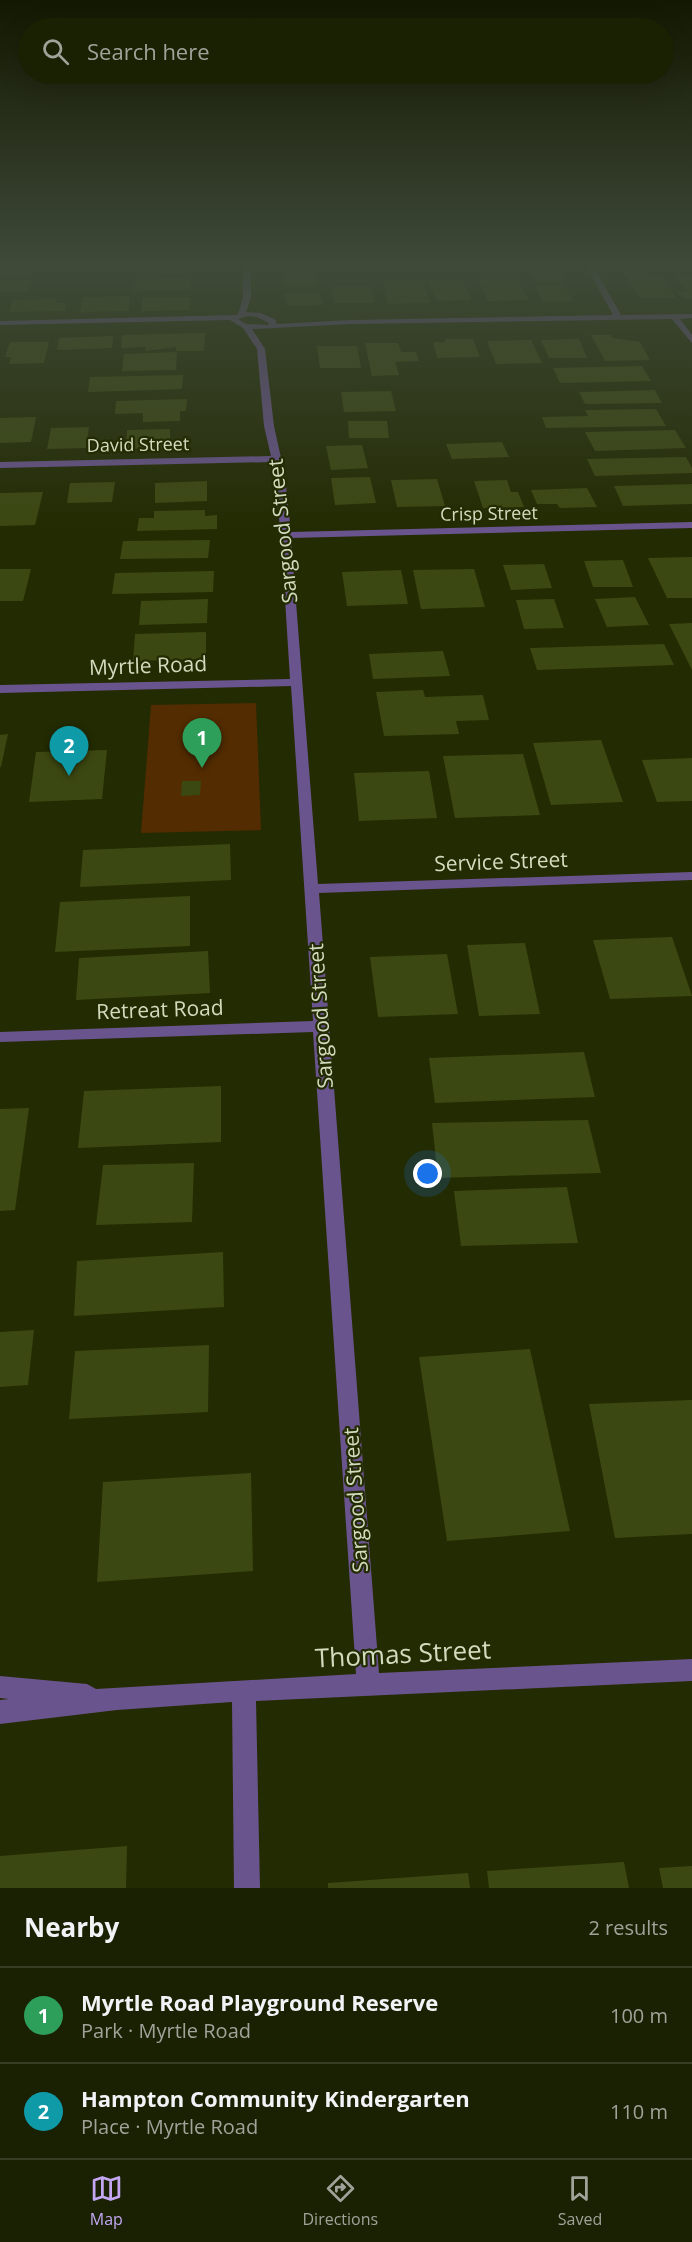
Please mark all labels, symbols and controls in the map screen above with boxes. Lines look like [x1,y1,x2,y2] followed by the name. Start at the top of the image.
[18,18,674,84] search box
[39,35,72,68] icon: search
[87,36,210,66] text: Search here
[86,431,189,457] street label: David Street
[260,457,304,605] street label: Sargood Street
[440,500,538,526] street label: Crisp Street
[88,649,207,681] street label: Myrtle Road
[182,718,222,768] pin: 1
[50,726,88,776] pin: 2
[434,845,568,877] street label: Service Street
[301,943,339,1090] street label: Sargood Street
[96,993,224,1025] street label: Retreat Road
[413,1159,442,1188] your location
[336,1427,374,1574] street label: Sargood Street
[314,1630,492,1676] street label: Thomas Street
[24,1909,119,1945] text: Nearby
[588,1914,668,1941] text: 2 results
[81,1987,438,2017] text: Myrtle Road Playground Reserve
[38,2002,49,2029] text: 1
[610,2002,668,2029] text: 100 m
[81,2017,251,2044] text: Park · Myrtle Road
[81,2083,470,2113] text: Hampton Community Kindergarten
[38,2098,49,2125] text: 2
[610,2098,668,2125] text: 110 m
[81,2113,258,2140] text: Place · Myrtle Road
[90,2172,123,2230] tab: Map
[302,2172,378,2230] tab: Directions
[558,2172,602,2230] tab: Saved

